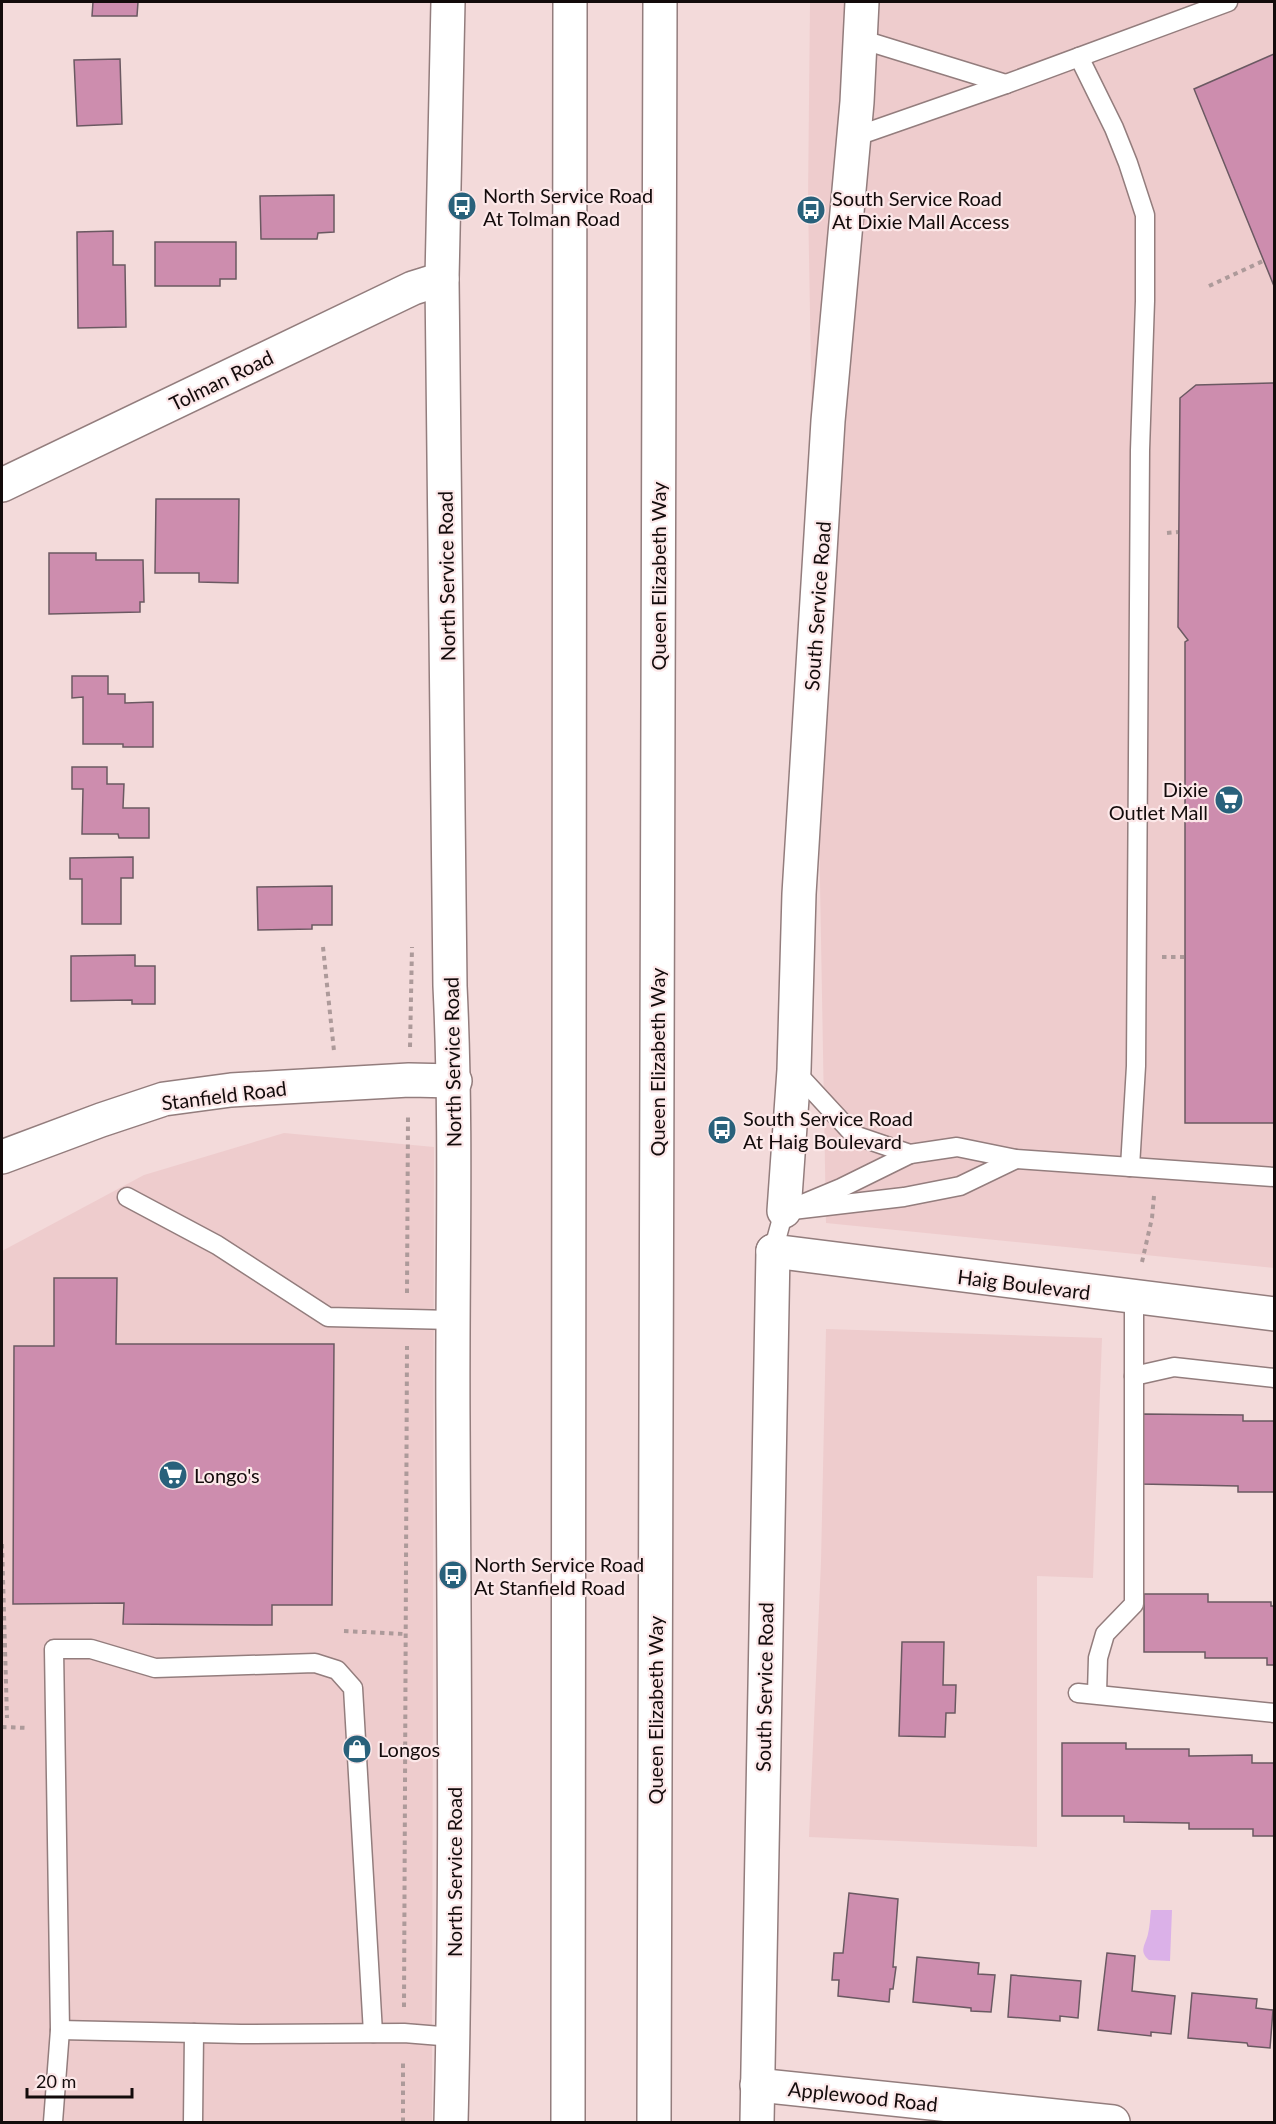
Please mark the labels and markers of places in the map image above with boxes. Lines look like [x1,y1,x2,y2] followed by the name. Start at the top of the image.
[483,183,653,230] place label: North Service Road At Tolman Road
[832,186,1009,233] place label: South Service Road At Dixie Mall Access
[446,190,478,222] bus stop icon: North Service Road At Tolman Road
[795,194,827,226] bus stop icon: South Service Road At Dixie Mall Access
[1109,777,1208,824] place label: Dixie Outlet Mall
[1213,784,1245,816] supermarket icon: Dixie Outlet Mall
[743,1106,913,1153] place label: South Service Road At Haig Boulevard
[706,1114,738,1146] bus stop icon: South Service Road At Haig Boulevard
[157,1459,189,1491] supermarket icon: Longo's
[194,1463,260,1487] place label: Longo's
[474,1552,644,1599] place label: North Service Road At Stanfield Road
[437,1559,469,1591] bus stop icon: North Service Road At Stanfield Road
[341,1733,373,1765] shop icon: Longos
[378,1737,440,1761] place label: Longos

